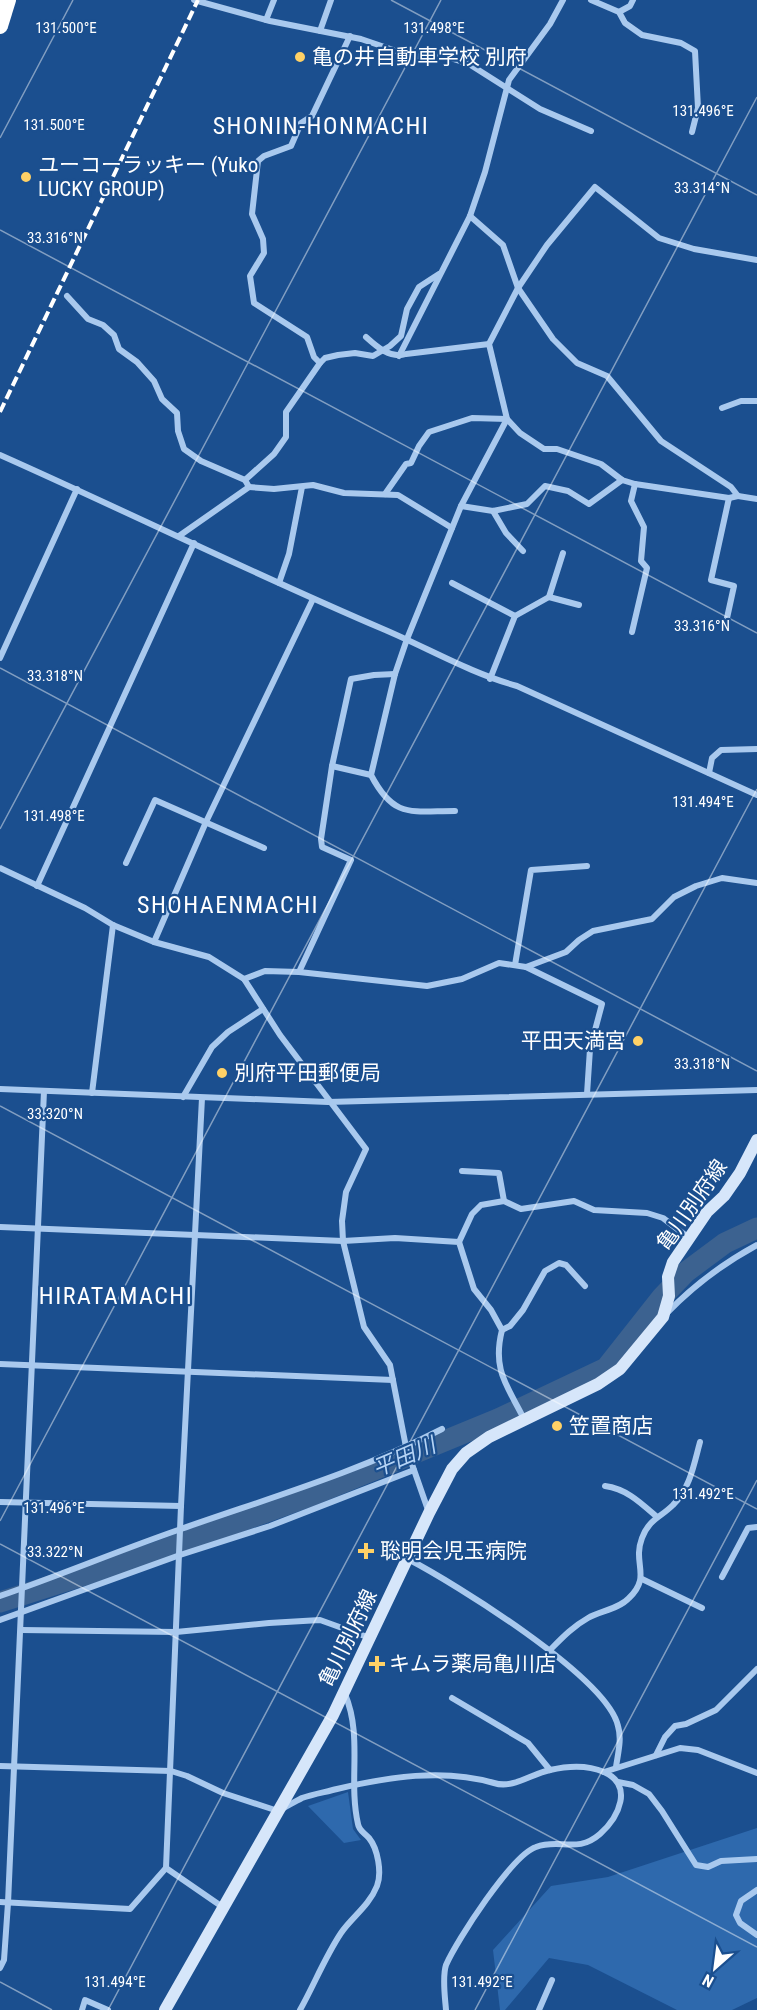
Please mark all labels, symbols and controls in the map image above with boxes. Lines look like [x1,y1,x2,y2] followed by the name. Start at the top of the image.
[35,19,97,37] text: 131.500°E
[403,19,465,37] text: 131.498°E
[312,45,527,69] place label: 亀の井自動車学校 別府
[293,50,307,64] marker: 亀の井自動車学校 別府
[672,102,734,120] text: 131.496°E
[213,112,429,140] district label: SHONIN-HONMACHI
[23,116,85,134] text: 131.500°E
[38,153,258,201] place label: ユーコーラッキー (Yuko LUCKY GROUP)
[19,170,33,184] marker: ユーコーラッキー (Yuko LUCKY GROUP)
[674,179,730,197] text: 33.314°N
[27,229,83,247] text: 33.316°N
[674,617,730,635] text: 33.316°N
[27,667,83,685] text: 33.318°N
[672,793,734,811] text: 131.494°E
[23,807,85,825] text: 131.498°E
[137,891,319,919] district label: SHOHAENMACHI
[521,1029,626,1053] place label: 平田天満宮
[631,1034,645,1048] marker: 平田天満宮
[674,1055,730,1073] text: 33.318°N
[234,1061,381,1085] place label: 別府平田郵便局
[215,1066,229,1080] marker: 別府平田郵便局
[27,1105,83,1123] text: 33.320°N
[652,1155,732,1255] street label: 亀川別府線
[39,1282,193,1310] district label: HIRATAMACHI
[569,1414,653,1438] place label: 笠置商店
[550,1419,564,1433] marker: 笠置商店
[369,1432,441,1481] water label: 平田川
[672,1485,734,1503] text: 131.492°E
[23,1499,85,1517] text: 131.496°E
[380,1539,527,1563] place label: 聡明会児玉病院
[357,1542,375,1560] marker: 聡明会児玉病院
[27,1543,83,1561] text: 33.322°N
[314,1586,382,1690] street label: 亀川別府線
[389,1652,556,1676] place label: キムラ薬局亀川店
[370,1657,384,1671] marker: キムラ薬局亀川店
[685,1938,745,1998] north arrow
[699,1970,717,1991] text: N
[84,1973,146,1991] text: 131.494°E
[451,1973,513,1991] text: 131.492°E

